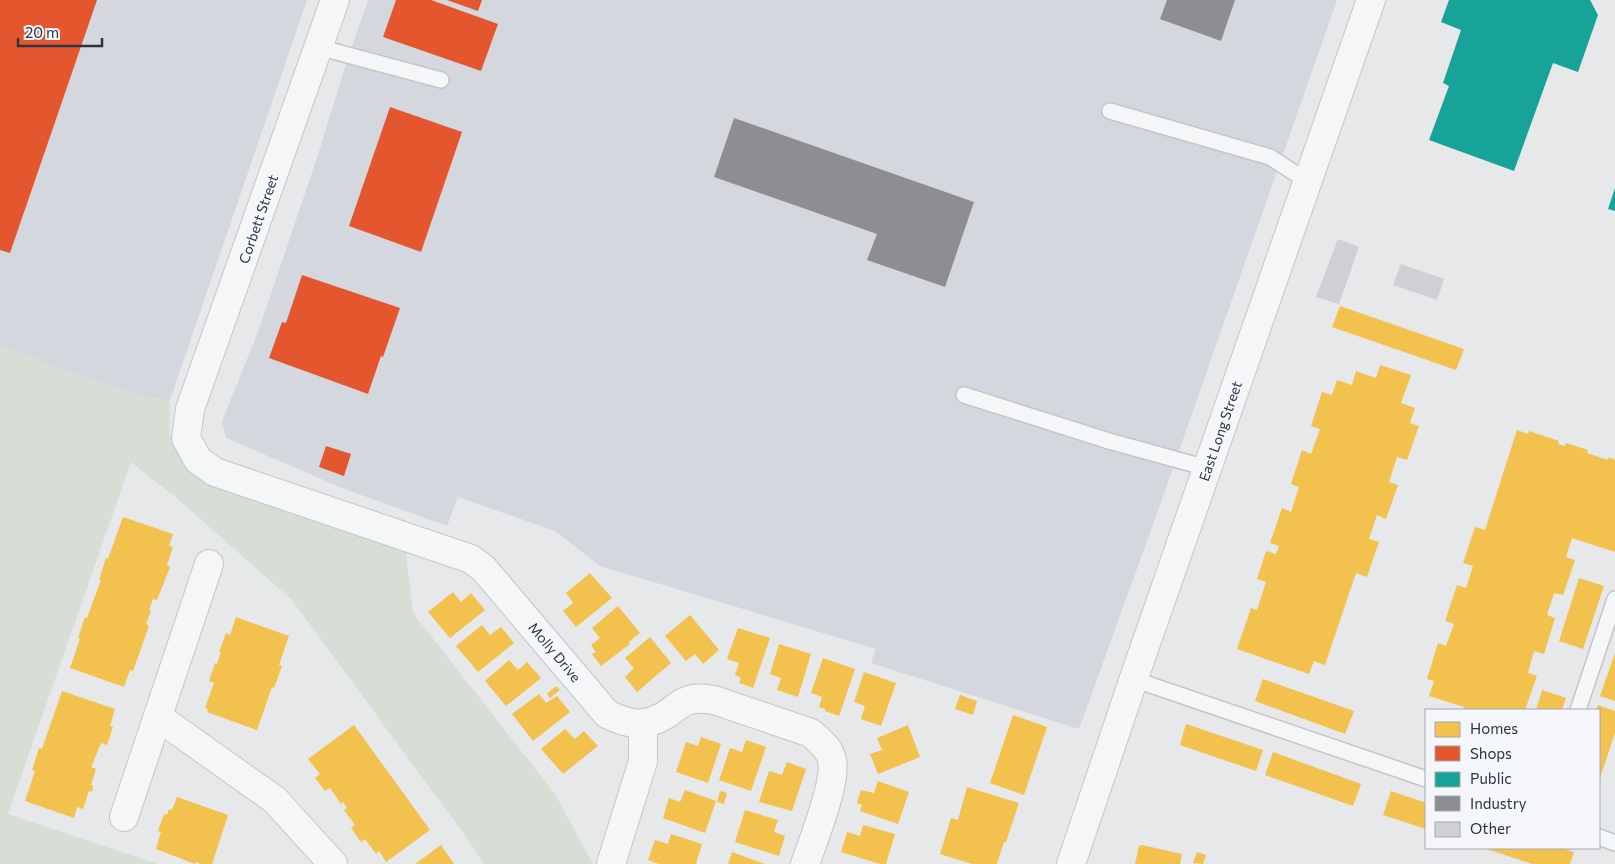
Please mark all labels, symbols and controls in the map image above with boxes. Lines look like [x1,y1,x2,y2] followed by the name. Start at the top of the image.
[18,15,101,47] scale bar
[25,23,59,41] text: 20 m
[235,172,281,266] street label: Corbett Street
[1195,379,1245,483] street label: East Long Street
[525,619,585,685] street label: Molly Drive
[1425,709,1600,849] legend
[1470,719,1518,737] text: Homes
[1470,744,1512,762] text: Shops
[1470,769,1512,787] text: Public
[1470,794,1527,812] text: Industry
[1470,819,1511,837] text: Other

